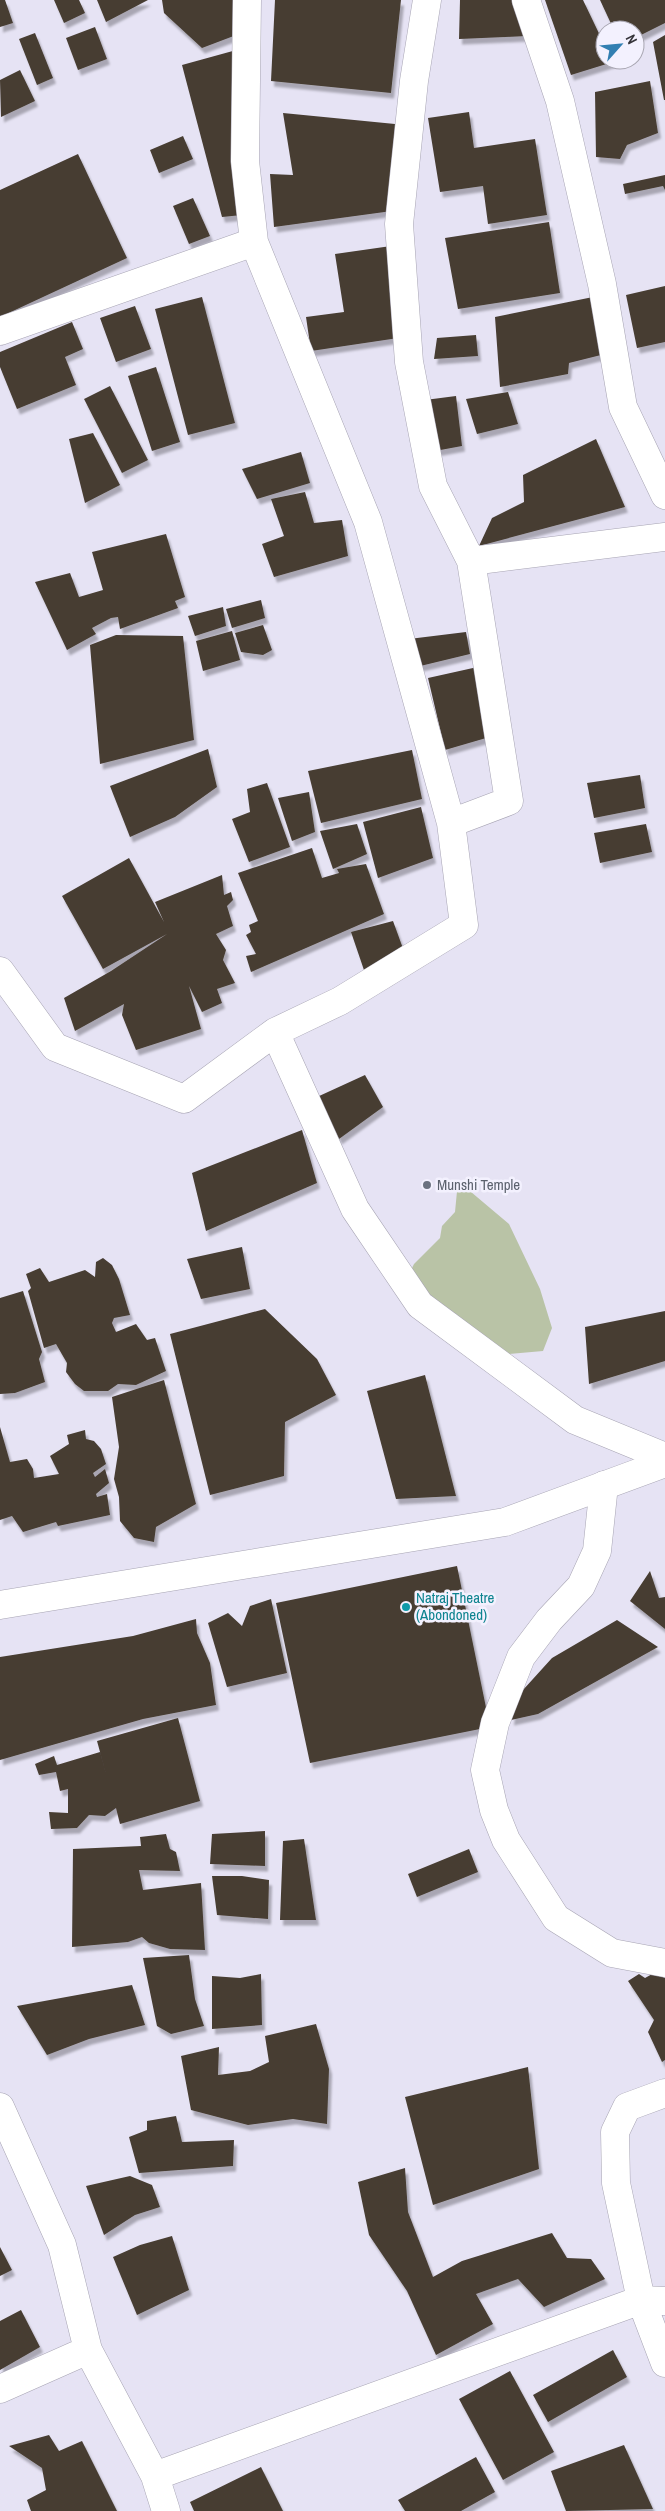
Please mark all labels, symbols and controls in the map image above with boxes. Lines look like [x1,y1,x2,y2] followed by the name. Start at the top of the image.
[595,20,645,70] north arrow
[622,31,641,47] text: N
[437,1174,520,1195] place label: Munshi Temple
[421,1179,433,1191] marker: Munshi Temple
[416,1587,495,1625] place label: Natraj Theatre (Abondoned)
[400,1601,412,1613] marker: Natraj Theatre (Abondoned)

